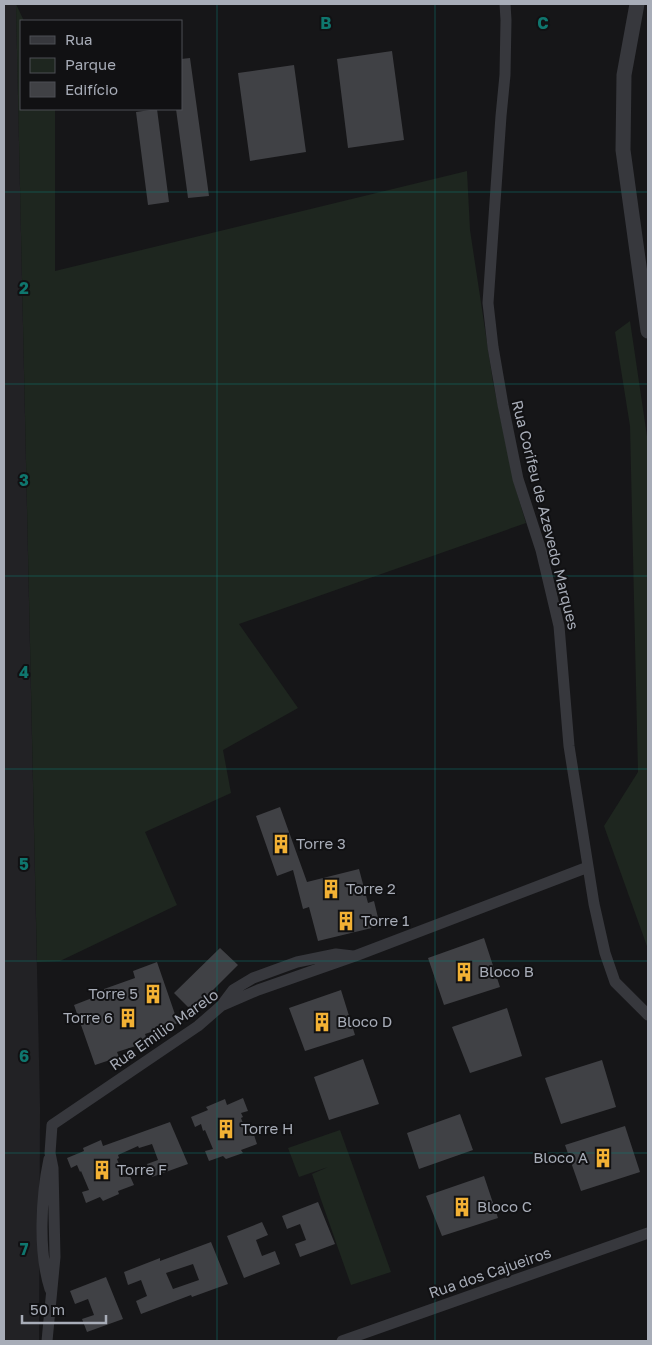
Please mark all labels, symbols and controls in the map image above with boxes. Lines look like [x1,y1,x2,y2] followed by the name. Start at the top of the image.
[320,13,332,33] text: B
[537,13,549,33] text: C
[20,20,182,110] legend
[65,30,92,48] text: Rua
[65,55,116,73] text: Parque
[65,80,118,98] text: Edifício
[19,278,29,298] text: 2
[509,398,583,631] street label: Rua Corifeu de Azevedo Marques
[19,470,29,490] text: 3
[19,662,29,682] text: 4
[270,833,292,855] building icon: Torre 3
[296,834,346,852] place label: Torre 3
[19,854,29,874] text: 5
[320,878,342,900] building icon: Torre 2
[346,879,396,897] place label: Torre 2
[335,910,357,932] building icon: Torre 1
[361,911,409,929] place label: Torre 1
[453,961,475,983] building icon: Bloco B
[479,962,534,980] place label: Bloco B
[142,983,164,1005] building icon: Torre 5
[88,984,138,1002] place label: Torre 5
[106,985,221,1073] street label: Rua Emilio Marelo
[117,1007,139,1029] building icon: Torre 6
[63,1008,113,1026] place label: Torre 6
[311,1011,333,1033] building icon: Bloco D
[337,1012,392,1030] place label: Bloco D
[19,1046,29,1066] text: 6
[215,1118,237,1140] building icon: Torre H
[241,1119,293,1137] place label: Torre H
[592,1147,614,1169] building icon: Bloco A
[533,1148,588,1166] place label: Bloco A
[91,1159,113,1181] building icon: Torre F
[117,1160,167,1178] place label: Torre F
[451,1196,473,1218] building icon: Bloco C
[477,1197,532,1215] place label: Bloco C
[20,1239,29,1259] text: 7
[426,1243,553,1301] street label: Rua dos Cajueiros
[22,1292,106,1324] scale bar
[30,1300,65,1318] text: 50 m

